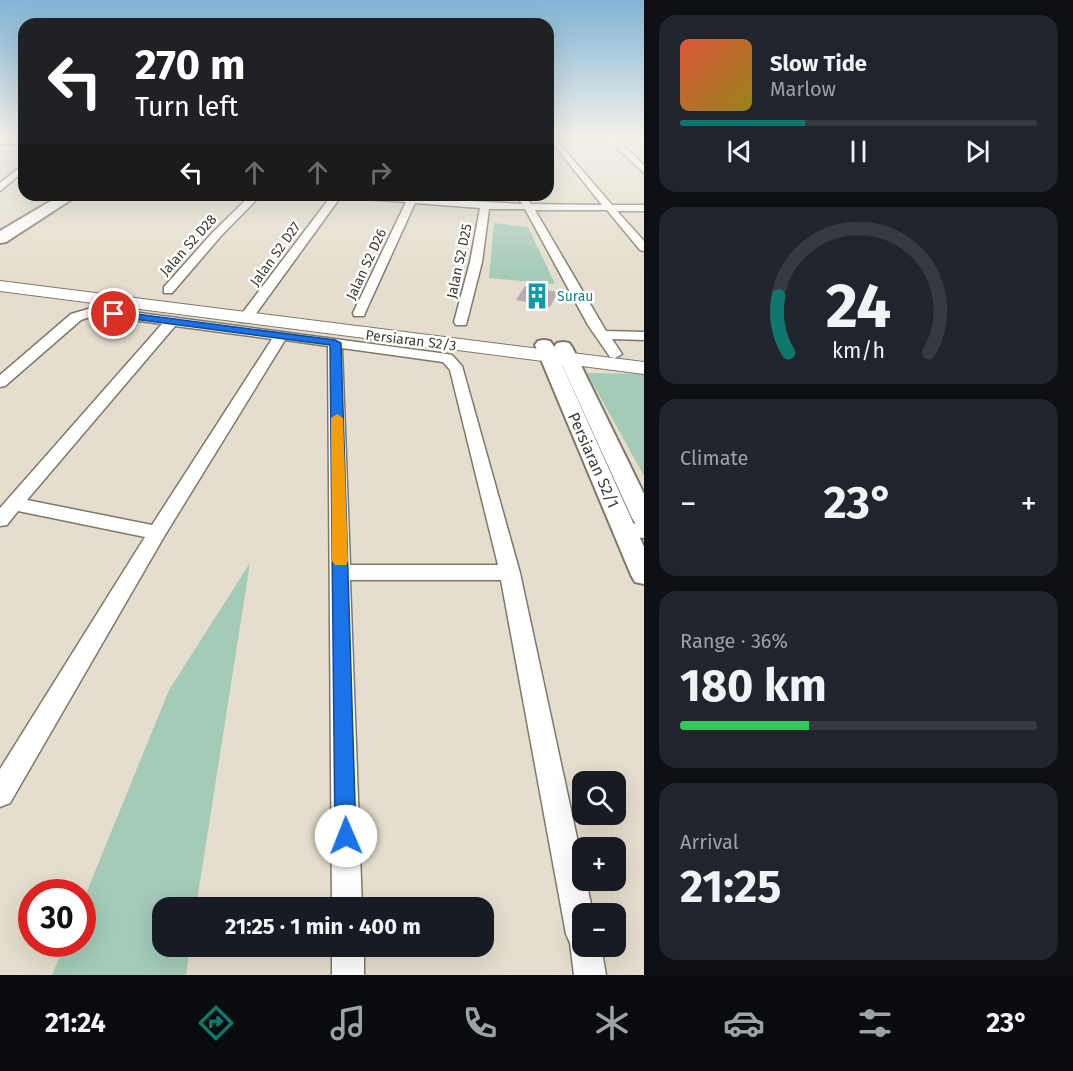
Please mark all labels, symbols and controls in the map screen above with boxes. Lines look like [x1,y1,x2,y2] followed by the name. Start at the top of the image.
[135,40,246,90] text: 270 m
[36,42,114,120] icon: left
[770,50,867,77] text: Slow Tide
[770,77,836,101] text: Marlow
[135,91,238,123] text: Turn left
[723,135,756,168] icon: previous
[842,135,875,168] icon: pause
[961,135,994,168] icon: next
[175,156,208,189] icon: left
[238,156,271,189] icon: ahead
[301,156,334,189] icon: ahead
[364,156,397,189] icon: right
[156,211,221,280] street label: Jalan S2 D28
[246,219,304,290] street label: Jalan S2 D27
[443,222,476,300] street label: Jalan S2 D25
[343,226,390,302] street label: Jalan S2 D26
[826,269,891,344] text: 24
[522,281,552,311] building icon: Surau
[88,288,139,339] pin
[557,288,593,305] place label: Surau
[97,297,130,330] icon: arrive
[365,326,457,355] street label: Persiaran S2/3
[832,338,885,364] text: km/h
[564,409,623,511] street label: Persiaran S2/1
[680,446,748,470] text: Climate
[824,476,893,530] text: 23°
[680,484,697,524] text: −
[1021,484,1037,524] text: +
[680,629,788,653] text: Range · 36%
[680,659,827,713] text: 180 km
[572,771,626,957] map controls
[572,771,626,825] button: search
[314,804,378,868] position arrow
[680,830,739,854] text: Arrival
[572,837,626,891] button: +
[680,860,781,914] text: 21:25
[18,879,96,957] speed limit sign: 30
[572,903,626,957] button: −
[225,913,421,940] text: 21:25 · 1 min · 400 m
[195,1002,237,1044] icon: directions
[327,1002,369,1044] icon: music
[459,1002,501,1044] icon: phone
[591,1002,633,1044] icon: climate
[723,1002,765,1044] icon: car
[854,1002,896,1044] icon: filters
[45,1007,106,1039] text: 21:24
[986,1007,1028,1039] text: 23°

